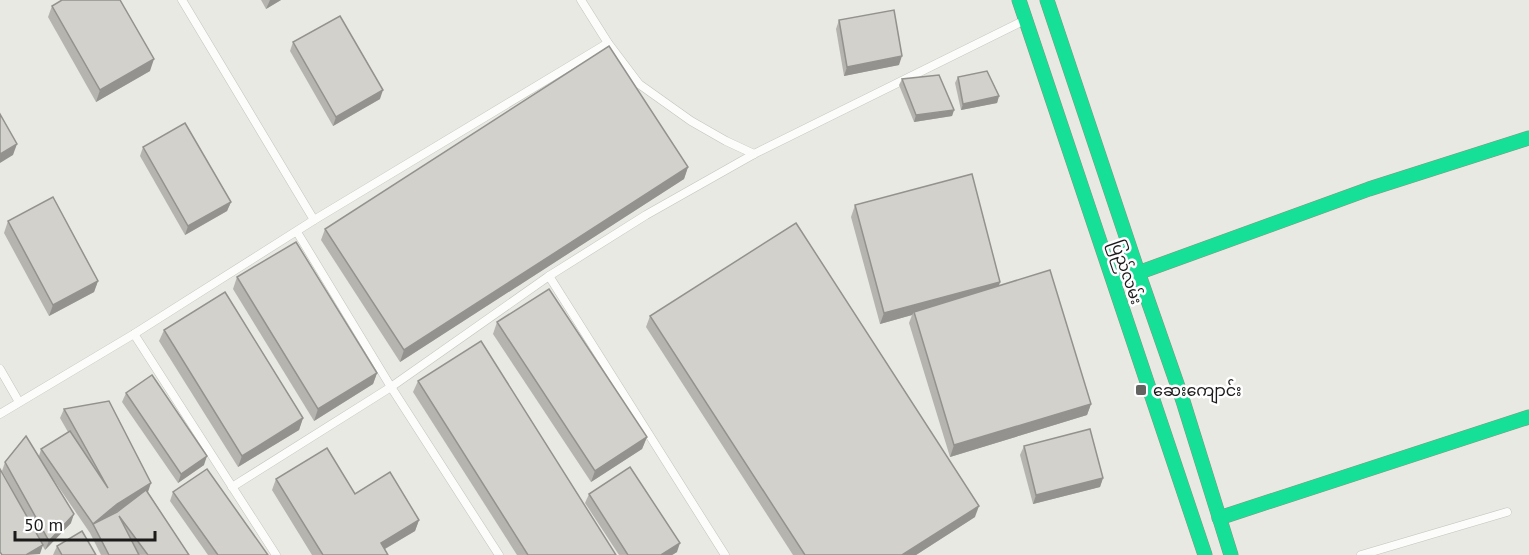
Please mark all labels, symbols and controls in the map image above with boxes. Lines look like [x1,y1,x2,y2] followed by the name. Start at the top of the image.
[1103,237,1148,308] street label: ပြည်လမ်း
[1153,379,1242,404] place label: ဆေးကျောင်း
[1134,383,1148,397] marker: ဆေးကျောင်း
[15,504,154,542] scale bar
[24,513,63,536] text: 50 m

